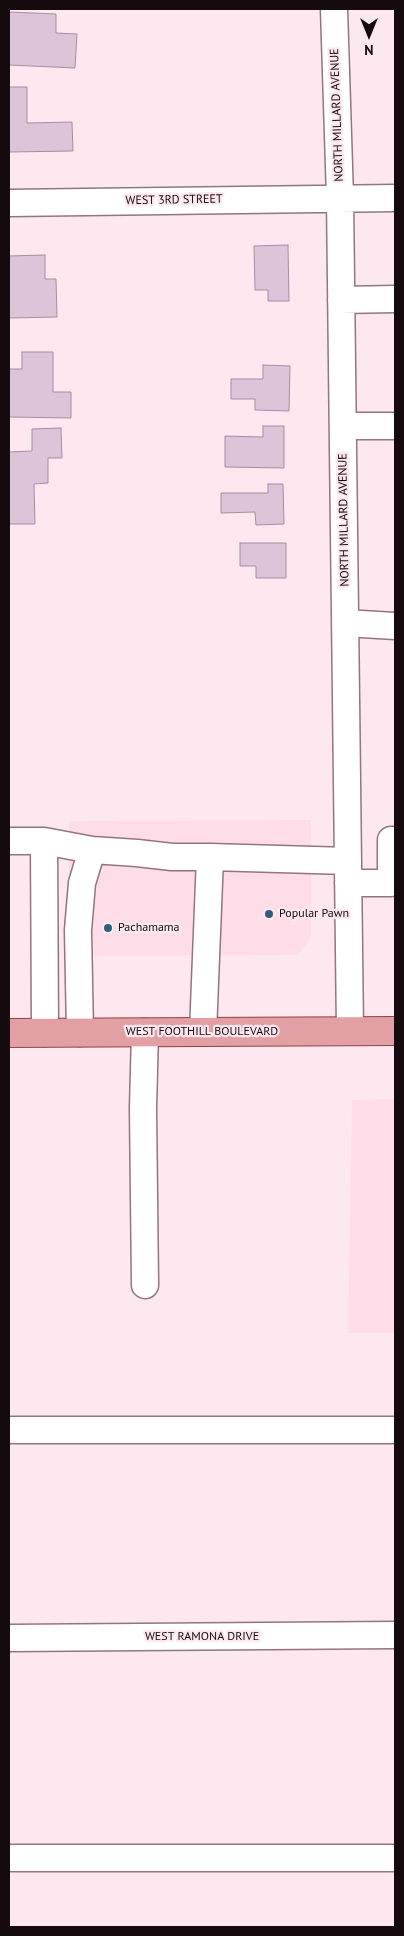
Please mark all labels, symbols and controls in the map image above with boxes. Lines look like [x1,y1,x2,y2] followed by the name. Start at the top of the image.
[344,10,394,60] north arrow
[364,41,374,59] text: N
[327,48,347,182] street label: NORTH MILLARD AVENUE
[125,192,223,208] street label: WEST 3RD STREET
[336,453,352,587] street label: NORTH MILLARD AVENUE
[279,907,349,921] place label: Popular Pawn
[263,908,275,920] marker: Popular Pawn
[118,921,180,935] place label: Pachamama
[102,922,114,934] marker: Pachamama
[126,1025,278,1039] street label: WEST FOOTHILL BOULEVARD
[145,1630,259,1644] street label: WEST RAMONA DRIVE

